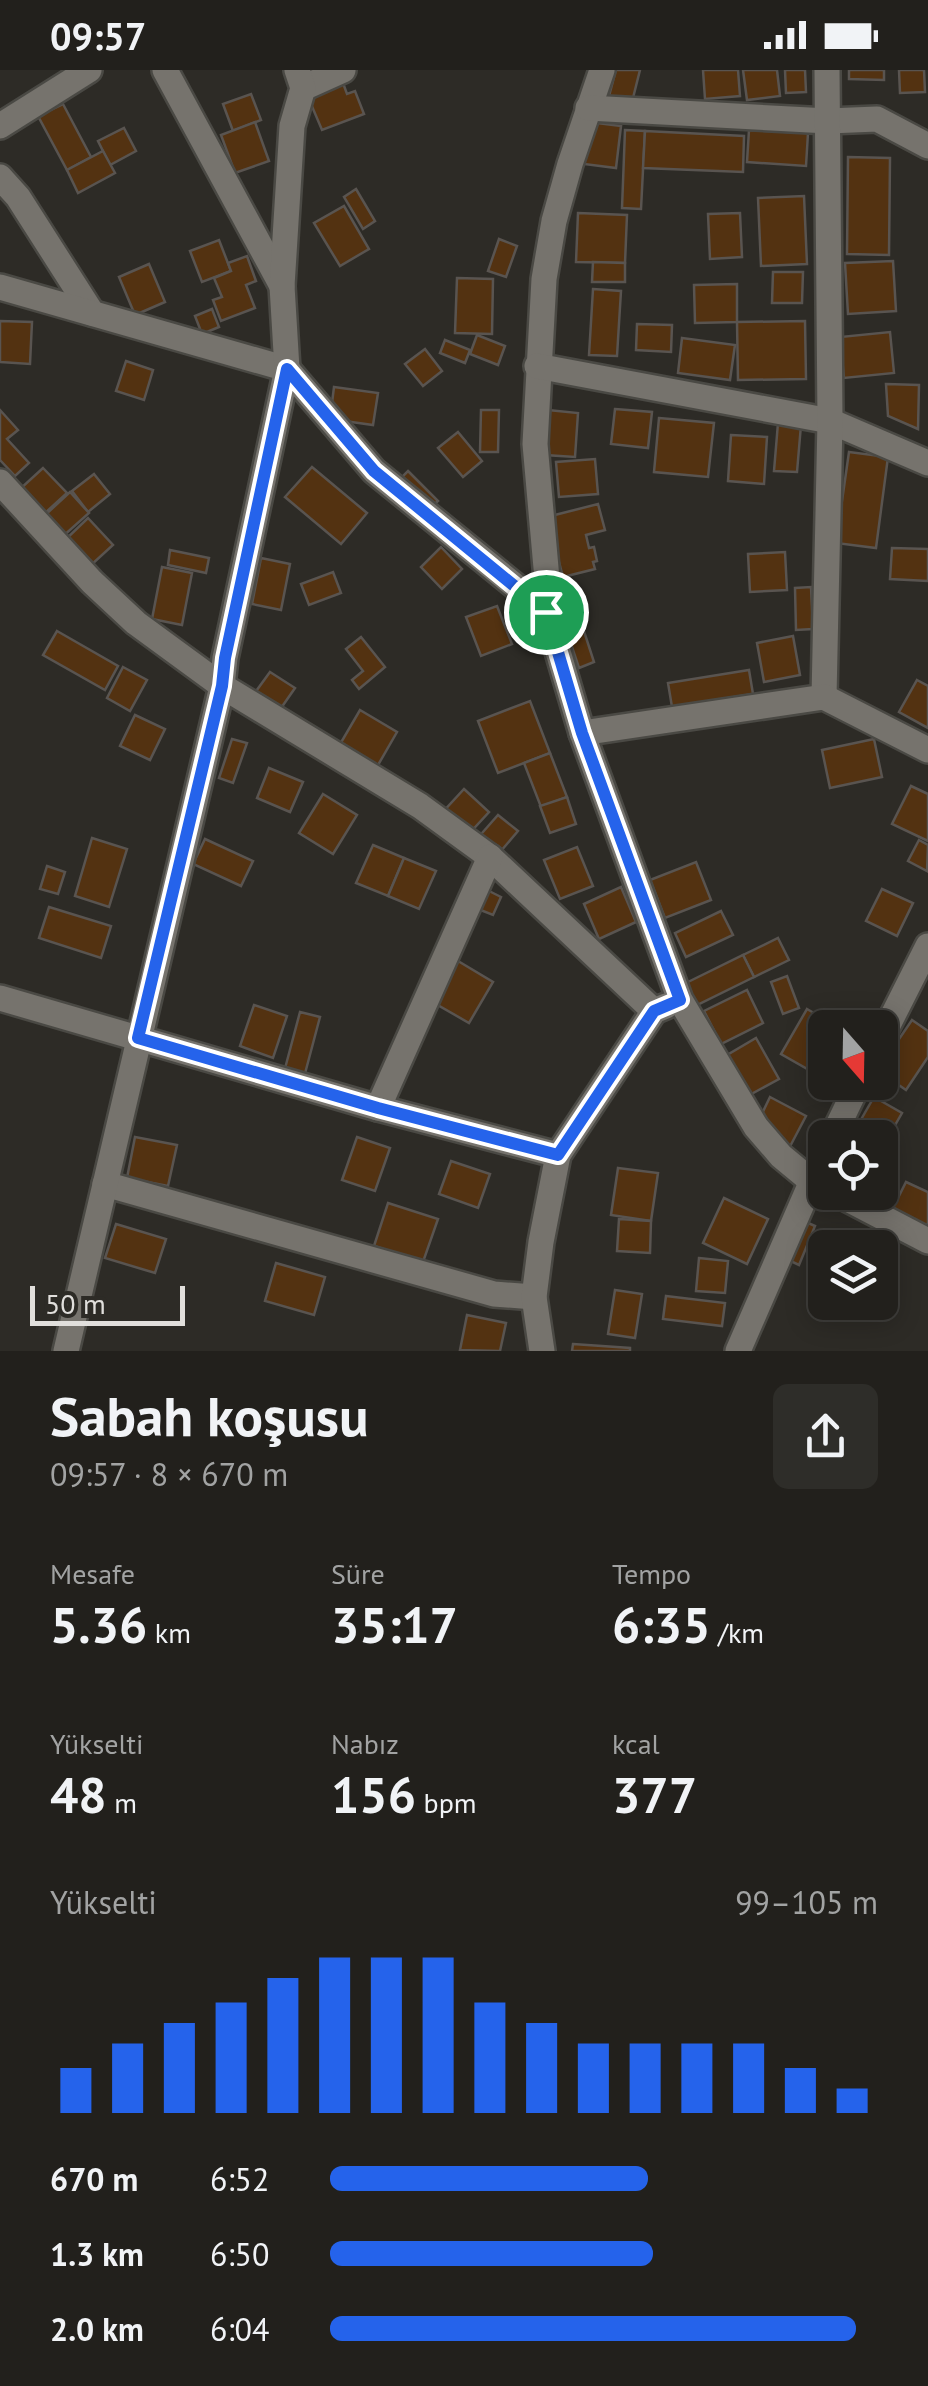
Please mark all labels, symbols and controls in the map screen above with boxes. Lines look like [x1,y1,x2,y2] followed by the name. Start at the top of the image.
[50,11,146,60] text: 09:57
[504,570,589,655] pin
[519,585,574,640] icon: arrive
[808,1010,898,1100] north arrow
[808,1010,898,1320] map controls
[808,1120,898,1210] button: locate
[808,1230,898,1320] button: layers
[30,1281,185,1326] scale bar
[45,1285,106,1322] text: 50 m
[50,1380,369,1451] text: Sabah koşusu
[773,1384,878,1489] button: share
[50,1453,288,1495] text: 09:57 · 8 × 670 m
[50,1555,135,1592] text: Mesafe
[331,1555,385,1592] text: Süre
[612,1555,691,1592] text: Tempo
[50,1592,147,1657] text: 5.36
[331,1592,458,1657] text: 35:17
[612,1592,711,1657] text: 6:35
[147,1614,191,1651] text: km
[711,1614,764,1651] text: /km
[50,1725,144,1762] text: Yükselti
[331,1725,399,1762] text: Nabız
[612,1725,660,1762] text: kcal
[50,1762,107,1827] text: 48
[331,1762,416,1827] text: 156
[612,1762,697,1827] text: 377
[107,1784,137,1821] text: m
[416,1784,477,1821] text: bpm
[50,1881,157,1923] text: Yükselti
[735,1881,878,1923] text: 99–105 m
[50,2158,138,2200] text: 670 m
[210,2158,269,2200] text: 6:52
[50,2233,144,2275] text: 1.3 km
[210,2233,269,2275] text: 6:50
[50,2308,144,2350] text: 2.0 km
[210,2308,269,2350] text: 6:04

